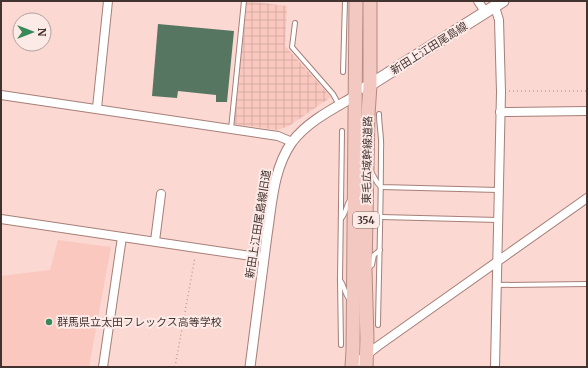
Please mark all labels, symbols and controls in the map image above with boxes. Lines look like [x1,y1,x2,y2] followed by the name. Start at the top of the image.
[12,12,52,52] north arrow
[388,19,470,77] street label: 新田上江田尾島線
[35,28,49,37] text: N
[359,116,375,204] street label: 東毛広域幹線道路
[242,169,274,279] street label: 新田上江田尾島線旧道
[353,212,379,228] road number: 354
[57,315,222,329] place label: 群馬県立太田フレックス高等学校
[44,317,54,327] marker: 群馬県立太田フレックス高等学校

